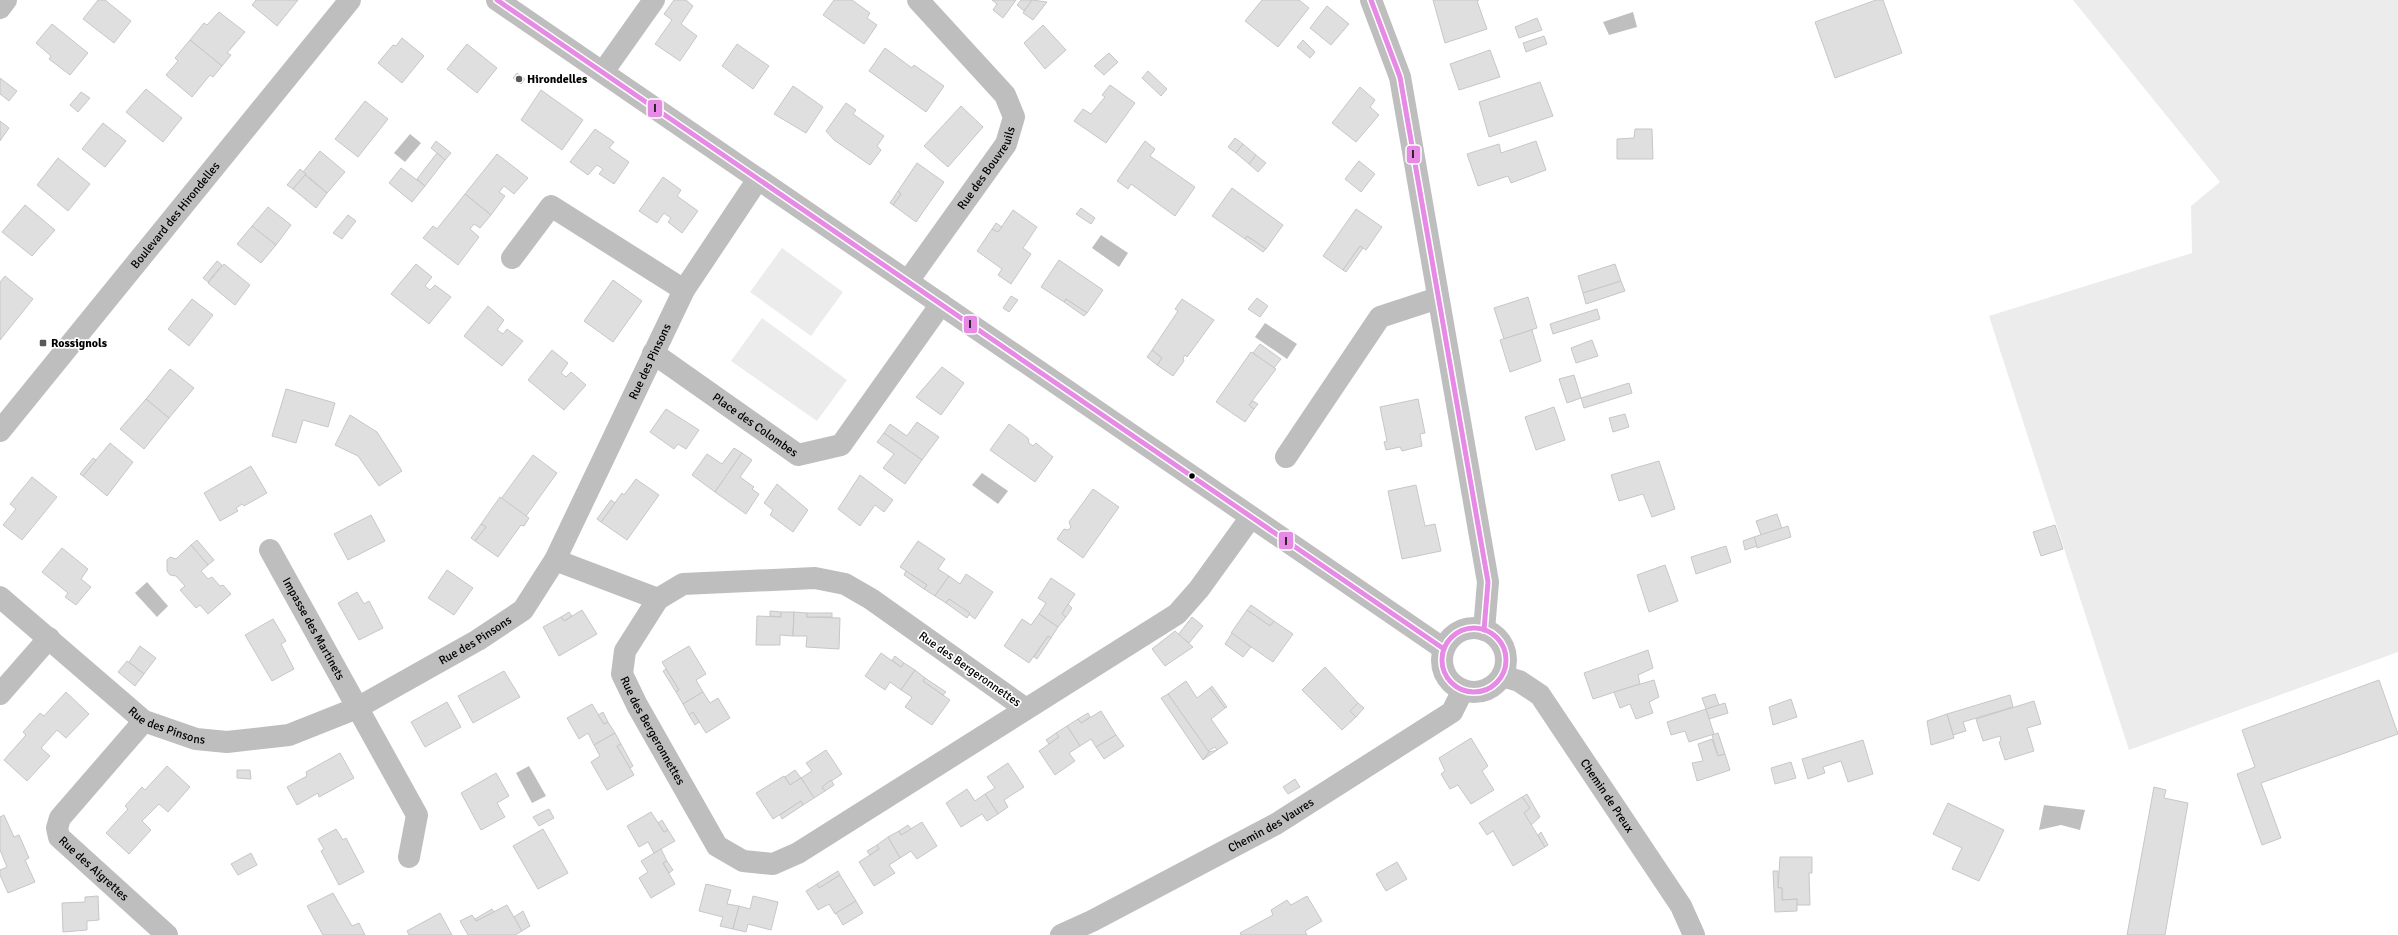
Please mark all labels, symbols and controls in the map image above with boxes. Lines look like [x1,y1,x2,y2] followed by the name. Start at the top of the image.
[527,72,588,87] place label: Hirondelles
[514,74,524,84] marker: Hirondelles
[647,99,663,118] line badge: I
[653,102,657,115] text: I
[954,125,1019,213] street label: Rue des Bouvreuils
[1406,145,1421,164] line badge: I
[1411,148,1415,161] text: I
[128,159,224,272] street label: Boulevard des Hirondelles
[963,315,978,334] line badge: I
[968,318,972,331] text: I
[626,321,675,402] street label: Rue des Pinsons
[51,336,108,351] place label: Rossignols
[38,338,48,348] marker: Rossignols
[709,390,801,461] street label: Place des Colombes
[1187,471,1197,481] unlabelled marker
[1278,531,1294,550] line badge: I
[1284,535,1288,548] text: I
[279,575,348,683] street label: Impasse des Martinets
[436,613,515,668] street label: Rue des Pinsons
[916,628,1024,710] street label: Rue des Bergeronnettes
[616,674,688,788] street label: Rue des Bergeronnettes
[125,704,206,748] street label: Rue des Pinsons
[1577,756,1637,836] street label: Chemin de Preux
[1226,795,1317,856] street label: Chemin des Vaures
[55,833,132,904] street label: Rue des Aigrettes

